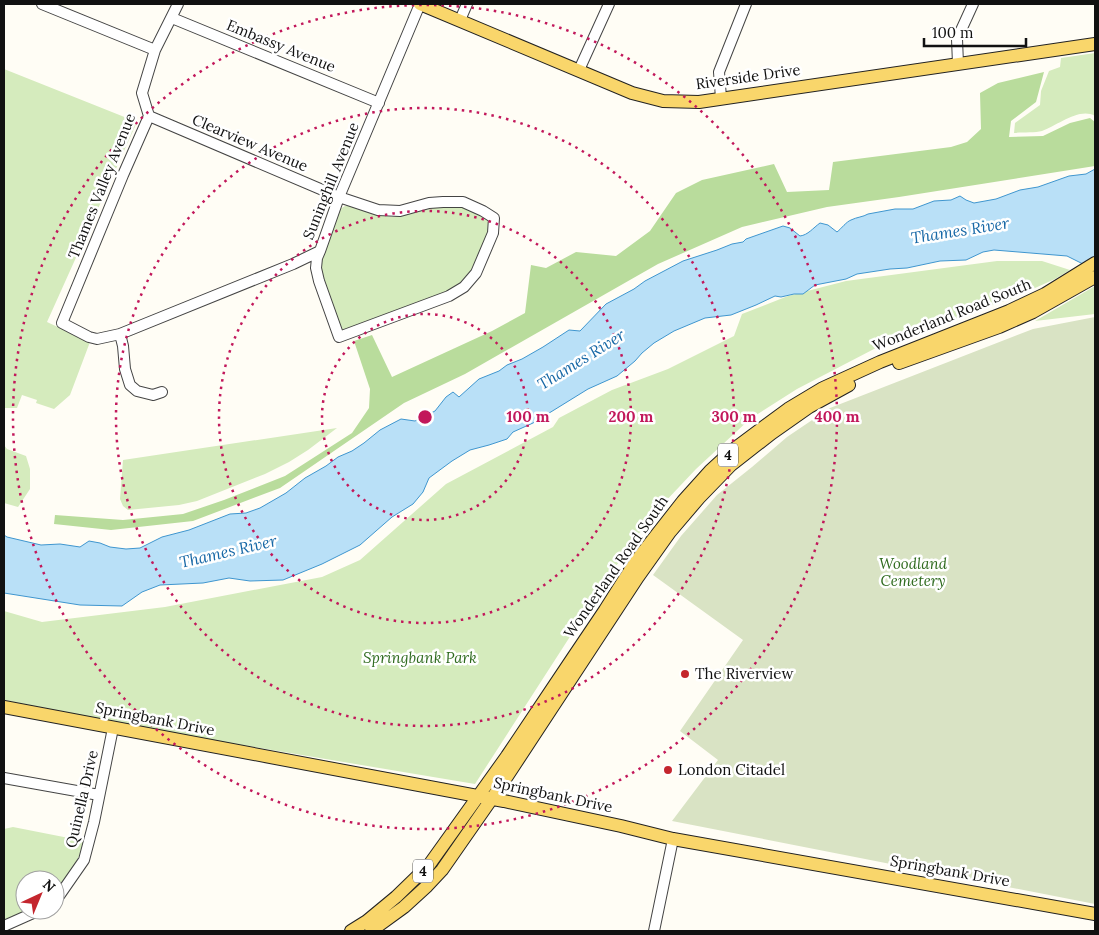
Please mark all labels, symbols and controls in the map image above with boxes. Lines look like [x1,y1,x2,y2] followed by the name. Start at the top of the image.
[224,15,338,76] street label: Embassy Avenue
[924,15,1026,47] scale bar
[932,23,973,42] text: 100 m
[694,60,801,93] street label: Riverside Drive
[64,110,139,261] street label: Thames Valley Avenue
[190,110,311,175] street label: Clearview Avenue
[298,119,363,242] street label: Suninghill Avenue
[909,212,1011,248] water label: Thames River
[870,274,1034,355] street label: Wonderland Road South
[534,324,629,394] water label: Thames River
[507,407,550,426] text: 100 m
[609,407,654,426] text: 200 m
[711,407,757,426] text: 300 m
[814,407,860,426] text: 400 m
[416,408,434,426] centre of rings
[718,444,738,466] road number: 4
[559,492,672,642] street label: Wonderland Road South
[177,530,279,572] water label: Thames River
[879,554,948,590] park label: Woodland Cemetery
[363,648,477,667] park label: Springbank Park
[695,664,793,683] place label: The Riverview
[679,668,691,680] marker: The Riverview
[94,698,216,739] street label: Springbank Drive
[61,748,102,850] street label: Quinella Drive
[678,760,785,779] place label: London Citadel
[662,764,674,776] marker: London Citadel
[492,773,614,816] street label: Springbank Drive
[889,851,1011,890] street label: Springbank Drive
[413,859,433,882] road number: 4
[15,870,65,920] north arrow
[39,875,59,896] text: N

